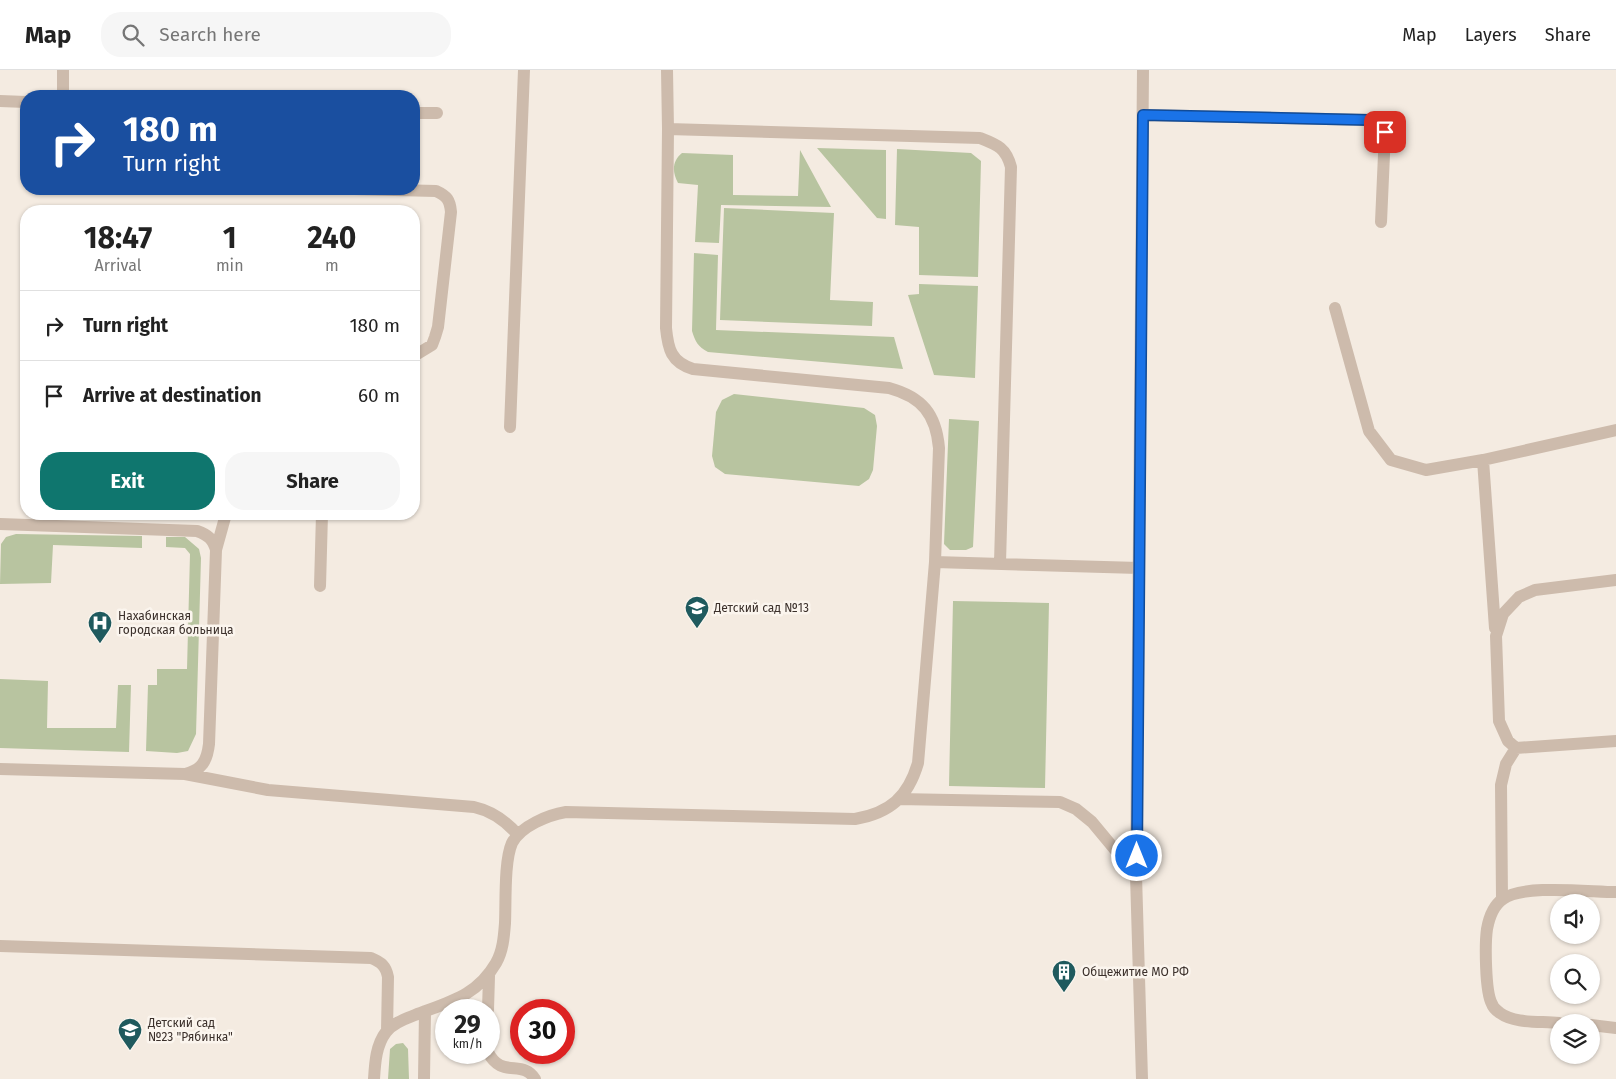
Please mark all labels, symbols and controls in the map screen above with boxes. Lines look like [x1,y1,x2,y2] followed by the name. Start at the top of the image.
[101,12,451,57] search box
[25,21,71,49] text: Map
[119,21,147,49] icon: search
[159,23,261,46] text: Search here
[1402,24,1437,46] text: Map
[1465,24,1517,46] text: Layers
[1545,24,1591,46] text: Share
[123,108,218,150] text: 180 m
[40,110,105,175] icon: right
[1364,111,1406,153] pin
[1371,118,1399,146] icon: arrive
[123,150,220,177] text: Turn right
[84,220,152,256] text: 18:47
[223,220,237,256] text: 1
[307,220,356,256] text: 240
[95,256,141,275] text: Arrival
[216,256,244,275] text: min
[325,256,339,275] text: m
[40,312,68,340] icon: right
[83,314,168,337] text: Turn right
[349,314,400,337] text: 180 m
[40,382,68,410] icon: arrive
[83,384,262,407] text: Arrive at destination
[358,384,400,407] text: 60 m
[40,452,215,510] button: Exit
[225,452,400,510] button: Share
[684,595,710,629] school or university icon: Детский сад №13
[713,601,809,615] place label: Детский сад №13
[118,609,233,637] place label: Нахабинская городская больница
[87,610,113,644] hospital icon: Нахабинская городская больница
[1110,829,1162,881] position arrow
[1550,894,1600,1064] map controls
[1550,894,1600,944] button: sound
[1550,954,1600,1004] button: search
[1051,959,1077,993] building icon: Общежитие МО РФ
[1082,965,1189,979] place label: Общежитие МО РФ
[510,999,575,1064] speed limit sign: 30
[454,1010,481,1040] text: 29
[1550,1014,1600,1064] button: layers
[147,1016,233,1044] place label: Детский сад №23 "Рябинка"
[117,1017,143,1051] school or university icon: Детский сад №23 "Рябинка"
[453,1037,482,1051] text: km/h

